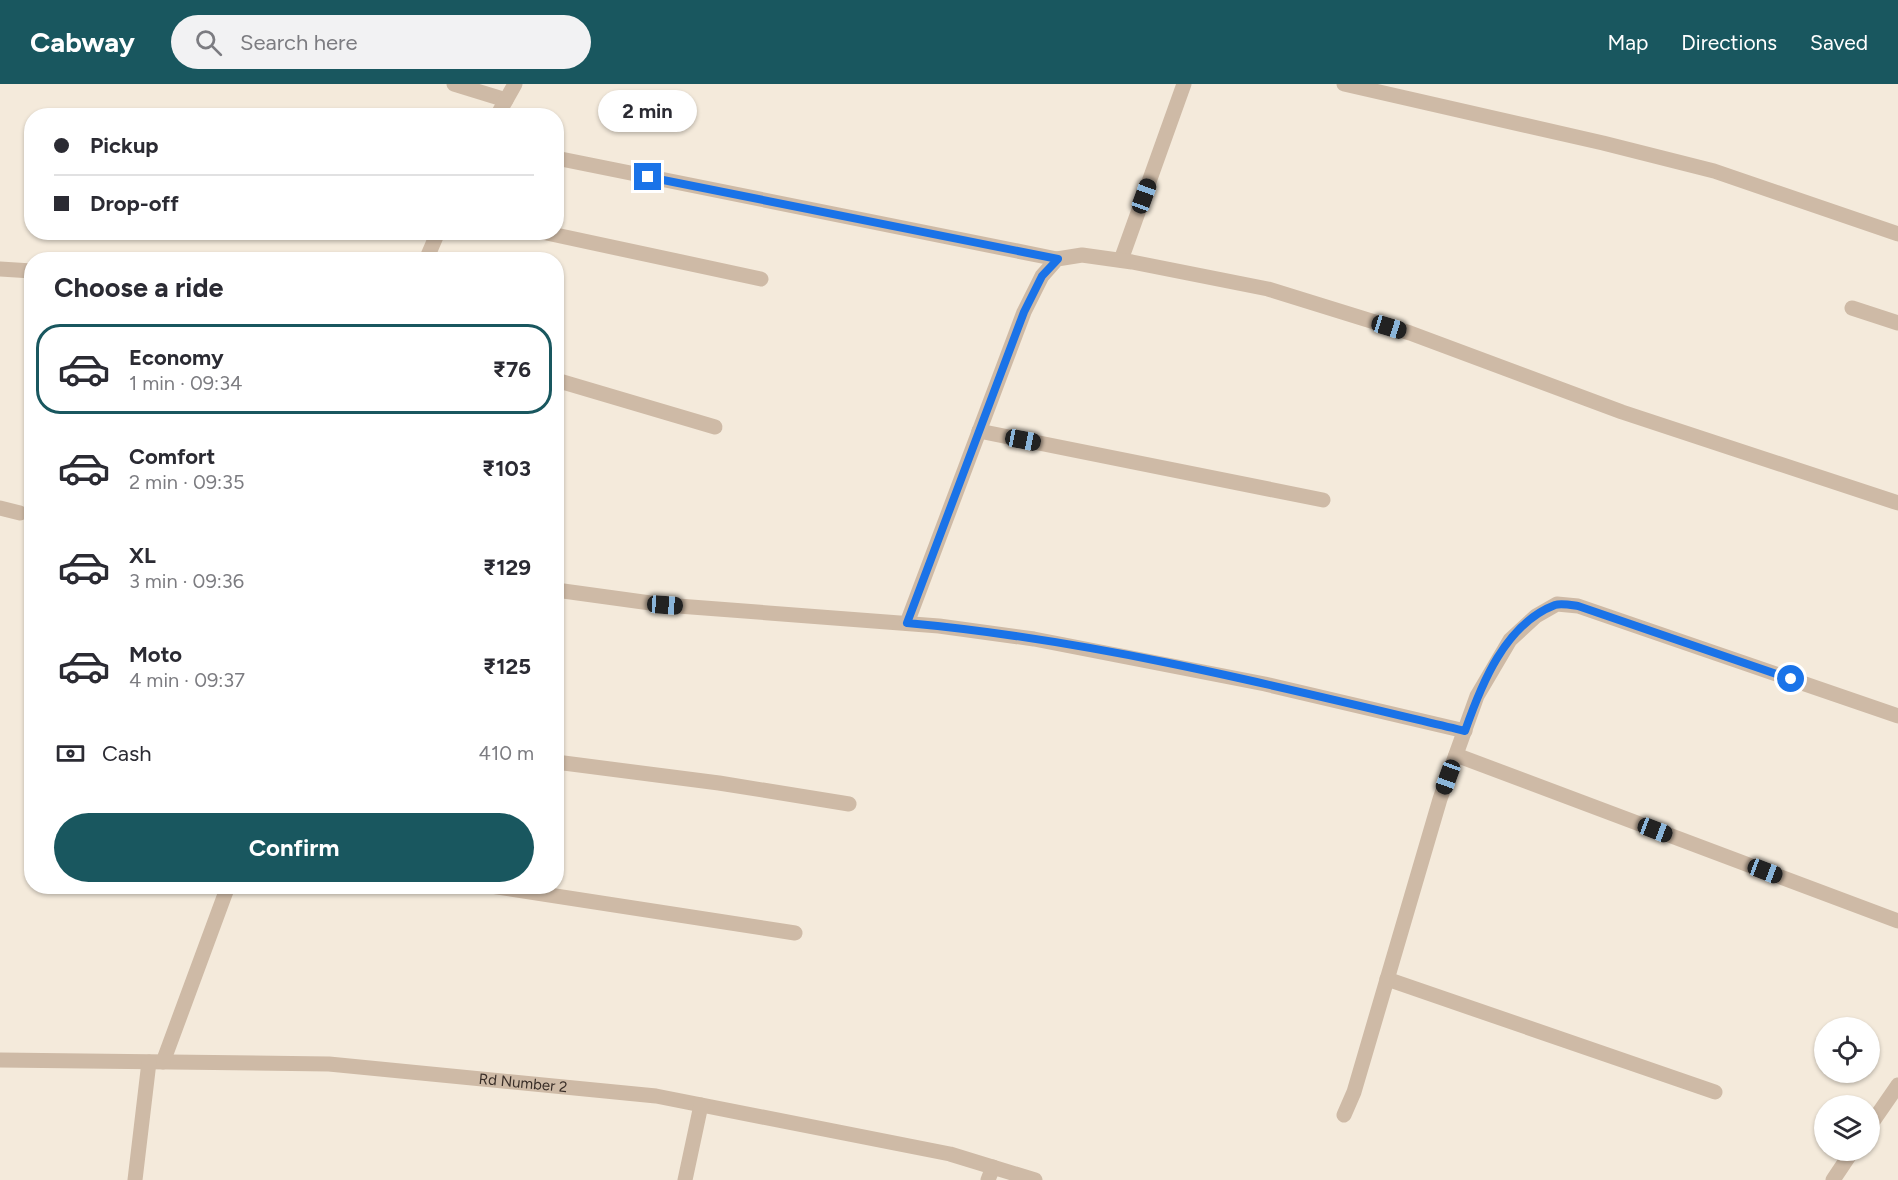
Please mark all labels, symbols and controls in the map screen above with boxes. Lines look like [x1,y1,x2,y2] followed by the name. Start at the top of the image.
[171,15,591,69] search box
[30,25,135,59] text: Cabway
[192,26,225,59] icon: search
[240,29,357,56] text: Search here
[1607,30,1648,55] text: Map
[1681,30,1777,55] text: Directions
[1810,30,1868,55] text: Saved
[598,90,698,132] callout: 2 min
[622,99,673,123] text: 2 min
[90,132,159,159] text: Pickup
[634,163,661,190] route end
[1129,176,1159,216] car
[90,190,179,217] text: Drop-off
[54,271,223,304] text: Choose a ride
[1369,313,1409,341] car
[57,342,111,396] icon: car
[129,344,224,371] text: Economy
[493,356,531,383] text: ₹76
[129,371,242,395] text: 1 min · 09:34
[1004,428,1042,452] car
[57,441,111,495] icon: car
[129,443,215,470] text: Comfort
[482,455,531,482] text: ₹103
[129,470,244,494] text: 2 min · 09:35
[57,540,111,594] icon: car
[129,542,156,569] text: XL
[483,554,531,581] text: ₹129
[129,569,244,593] text: 3 min · 09:36
[646,595,684,615] car
[57,639,111,693] icon: car
[129,641,182,668] text: Moto
[483,653,531,680] text: ₹125
[1777,665,1804,692] route start
[129,668,245,692] text: 4 min · 09:37
[54,737,87,770] icon: cash
[102,740,152,767] text: Cash
[479,741,534,765] text: 410 m
[1433,757,1463,797] car
[54,813,534,882] button: Confirm
[1635,815,1675,845] car
[1745,856,1785,886] car
[1814,1017,1880,1161] map controls
[1814,1017,1880,1083] button: locate
[478,1070,568,1096] street label: Rd Number 2
[1814,1095,1880,1161] button: layers

